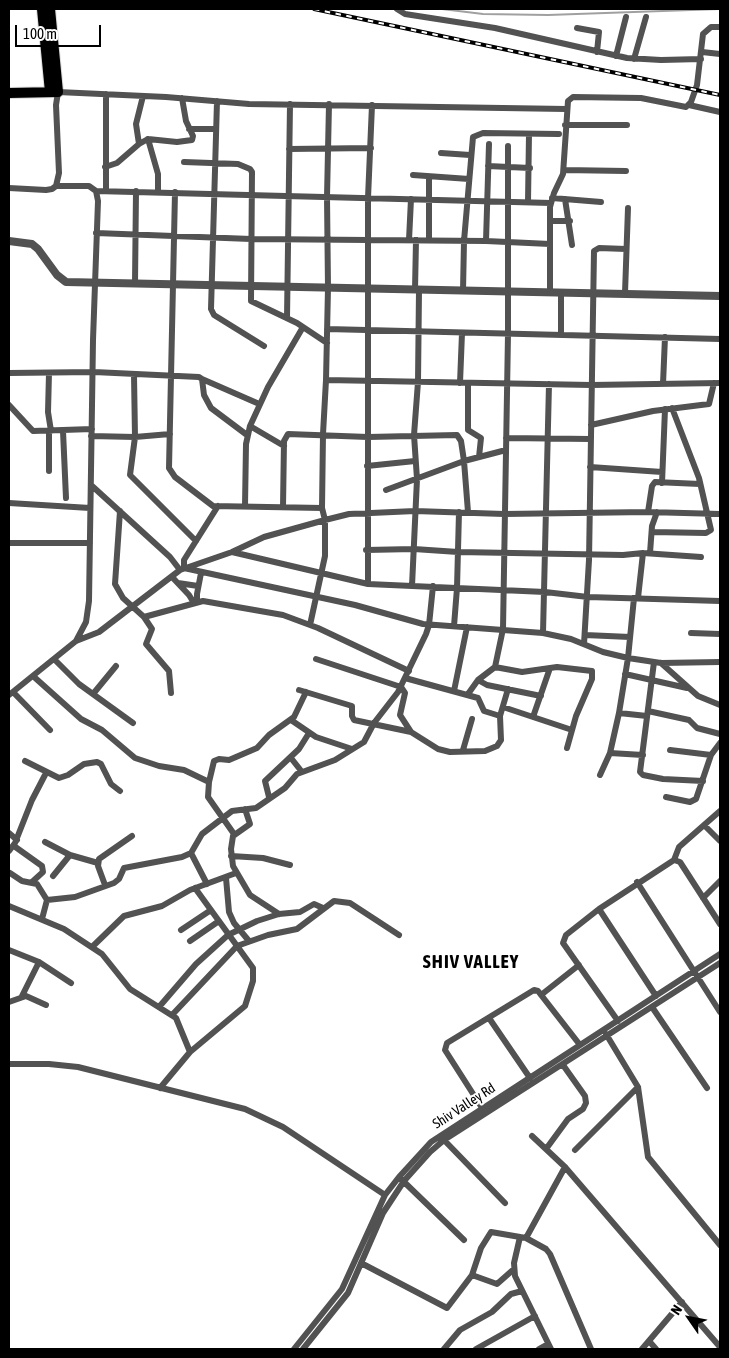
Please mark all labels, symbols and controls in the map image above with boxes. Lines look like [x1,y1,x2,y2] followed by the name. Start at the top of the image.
[18,15,104,47] scale bar
[23,25,57,42] text: 100 m
[421,951,521,973] district label: SHIV VALLEY
[430,1080,498,1132] street label: Shiv Valley Rd
[664,1293,714,1343] north arrow
[667,1302,685,1318] text: N

